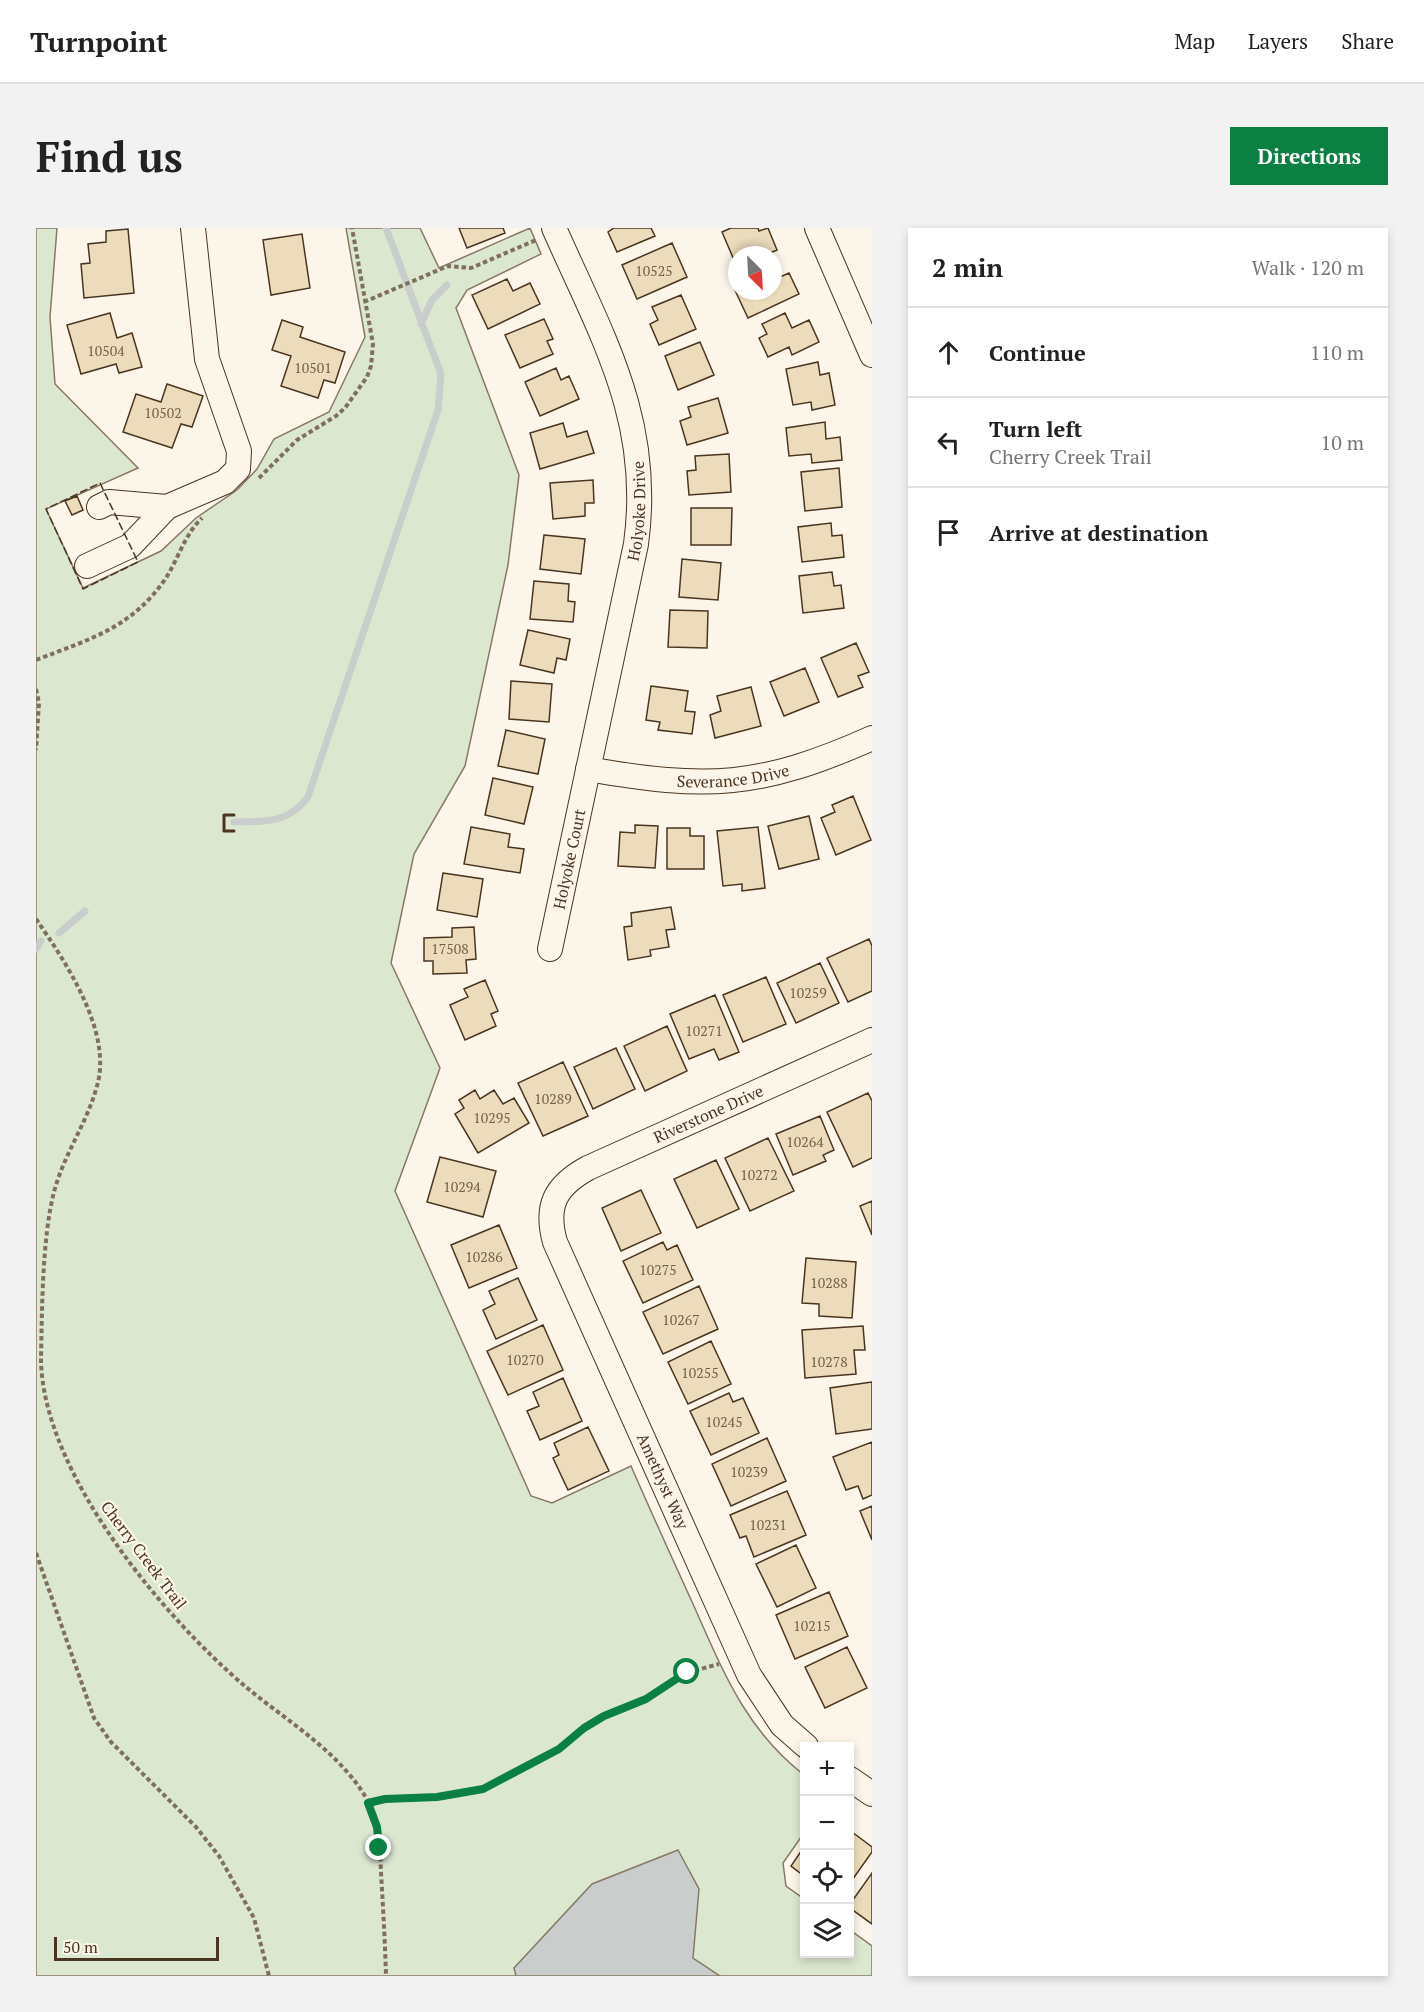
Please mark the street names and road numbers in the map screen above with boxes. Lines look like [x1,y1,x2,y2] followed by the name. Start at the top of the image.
[622,460,650,563] street label: Holyoke Drive
[676,759,791,793] street label: Severance Drive
[548,807,590,911] street label: Holyoke Court
[650,1079,767,1148] street label: Riverstone Drive
[632,1429,694,1533] street label: Amethyst Way
[96,1496,192,1614] street label: Cherry Creek Trail

